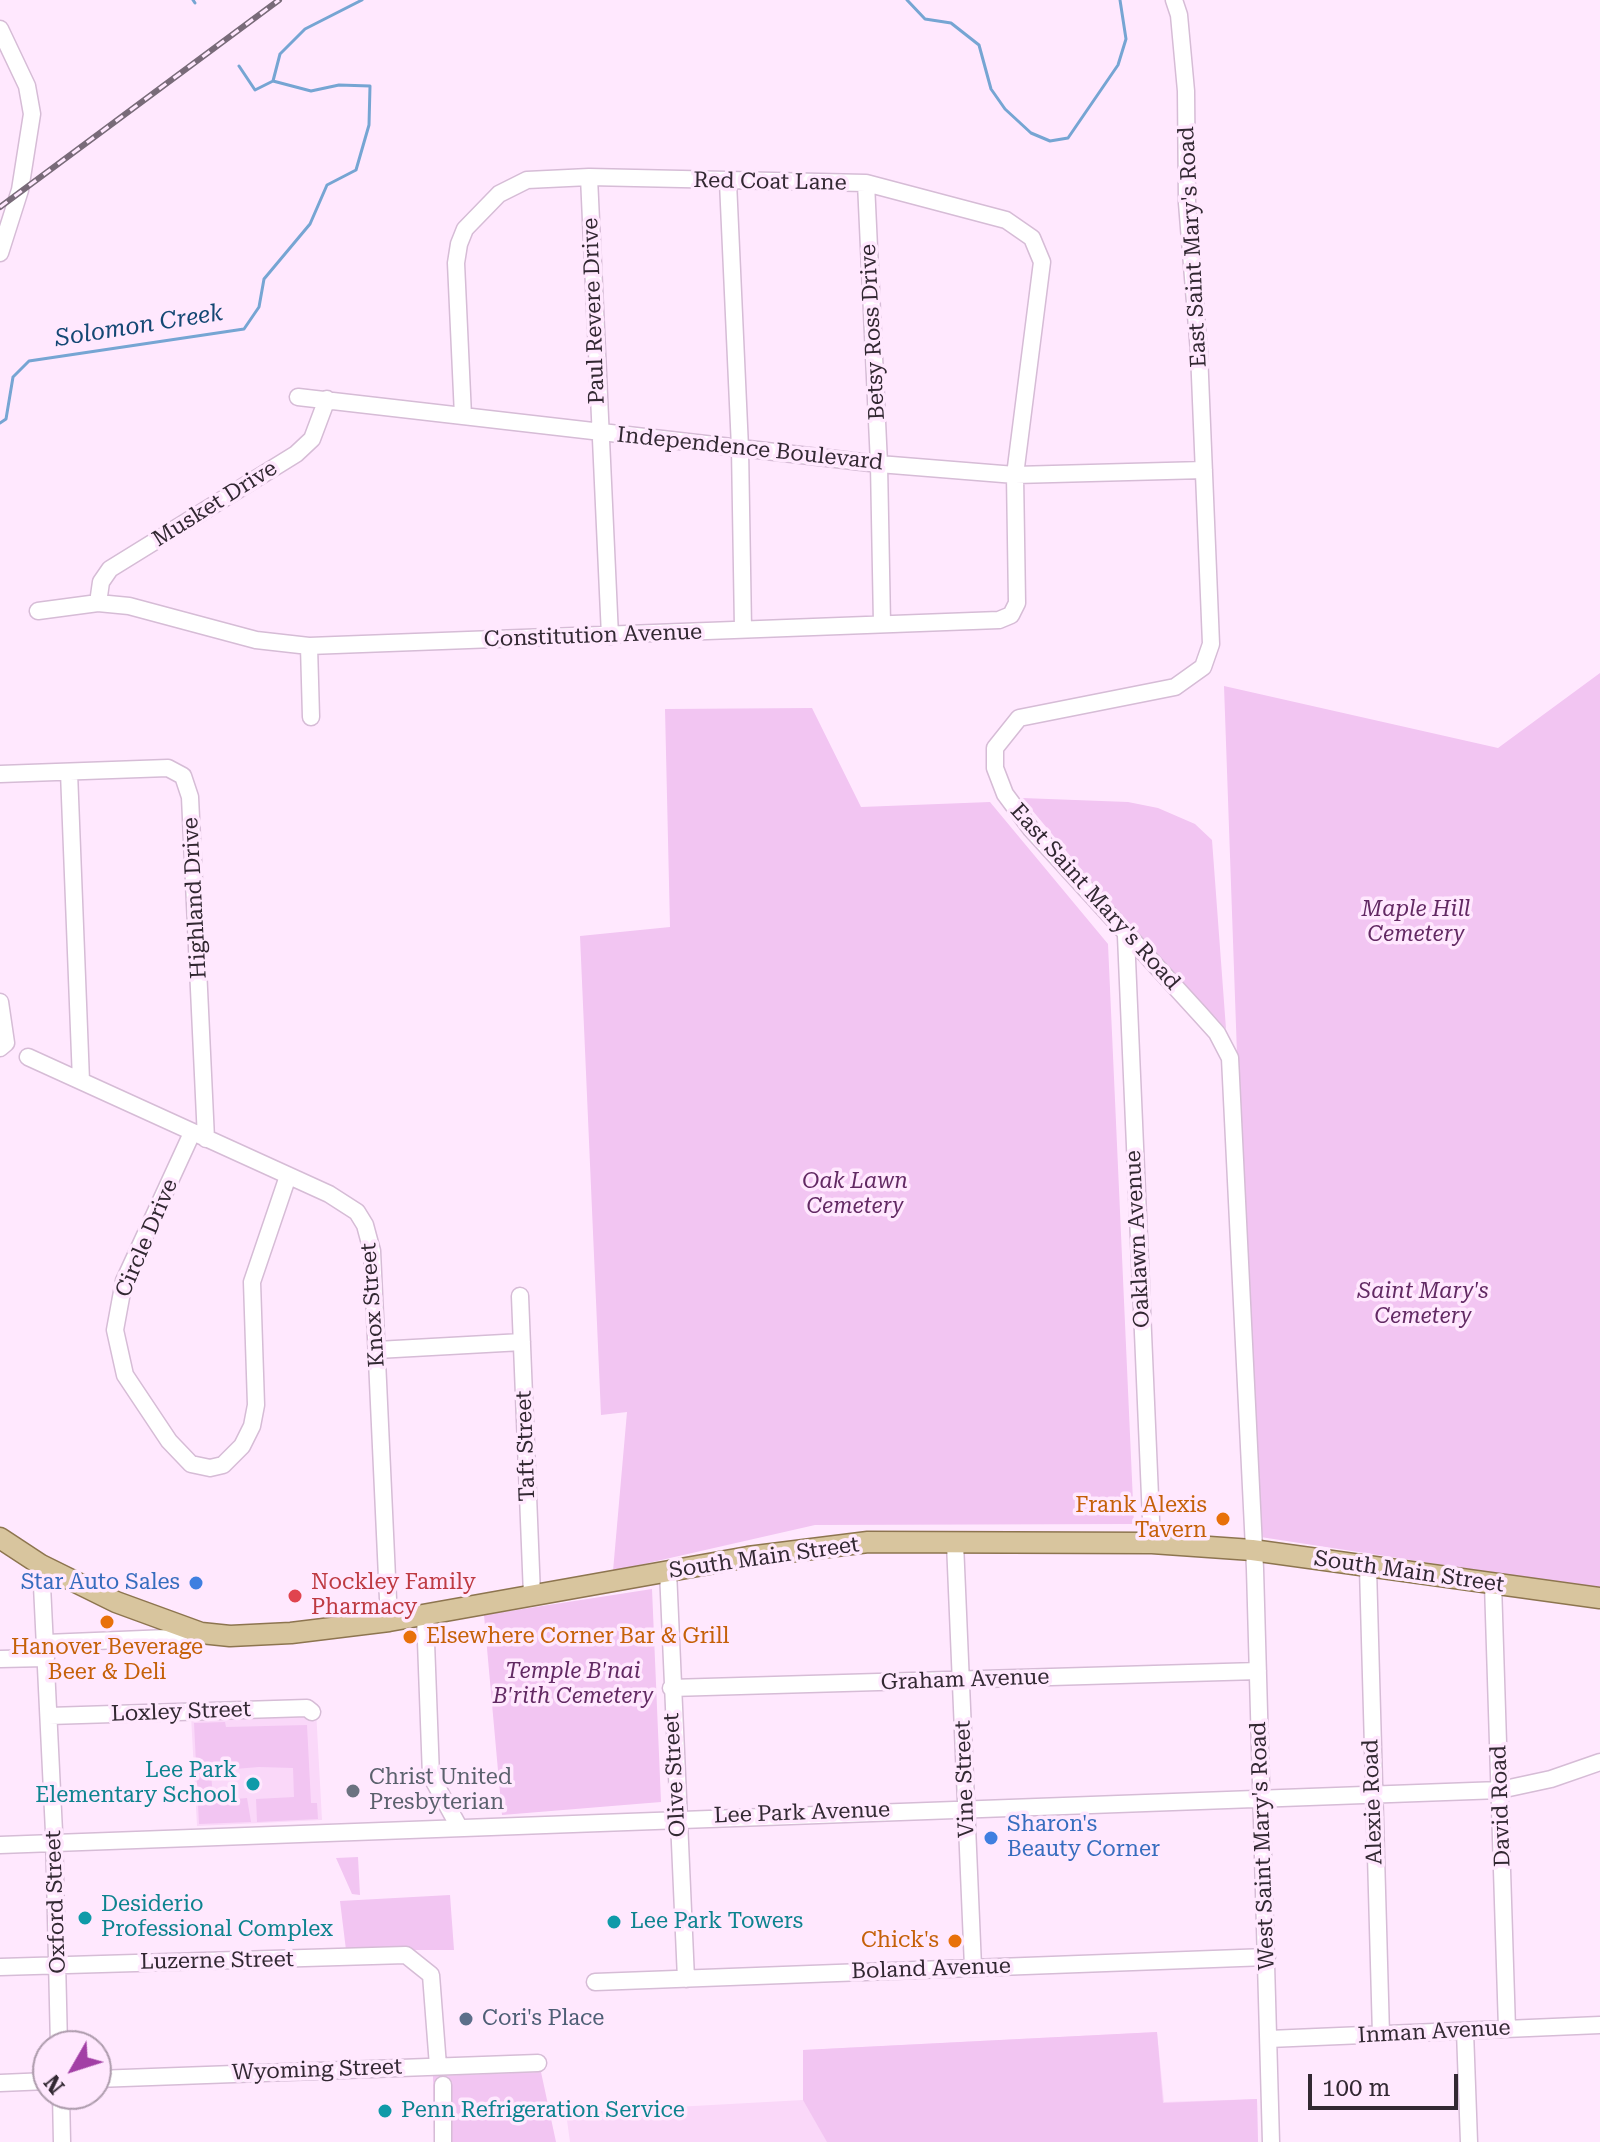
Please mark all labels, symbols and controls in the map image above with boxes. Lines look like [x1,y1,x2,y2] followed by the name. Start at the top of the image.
[1174,126,1212,368] street label: East Saint Mary's Road
[693,167,847,197] street label: Red Coat Lane
[578,217,610,405] street label: Paul Revere Drive
[855,243,891,421] street label: Betsy Ross Drive
[53,299,225,353] water label: Solomon Creek
[616,422,884,476] street label: Independence Boulevard
[148,455,282,553] street label: Musket Drive
[483,619,703,653] street label: Constitution Avenue
[1004,798,1186,996] street label: East Saint Mary's Road
[178,817,212,979] street label: Highland Drive
[1362,897,1470,948] park label: Maple Hill Cemetery
[1120,1149,1156,1329] street label: Oaklawn Avenue
[802,1169,908,1220] park label: Oak Lawn Cemetery
[110,1175,184,1301] street label: Circle Drive
[355,1242,391,1368] street label: Knox Street
[1358,1279,1488,1330] park label: Saint Mary's Cemetery
[511,1390,541,1502] street label: Taft Street
[1075,1493,1207,1544] place label: Frank Alexis Tavern
[1214,1510,1232,1528] marker: Frank Alexis Tavern
[667,1532,861,1584] street label: South Main Street
[1312,1546,1506,1598] street label: South Main Street
[21,1570,180,1596] place label: Star Auto Sales
[311,1570,476,1622] place label: Nockley Family Pharmacy
[187,1574,205,1592] marker: Star Auto Sales
[286,1587,304,1605] marker: Nockley Family Pharmacy
[98,1613,116,1631] marker: Hanover Beverage Beer & Deli
[426,1624,729,1650] place label: Elsewhere Corner Bar & Grill
[401,1628,419,1646] marker: Elsewhere Corner Bar & Grill
[11,1635,203,1686] place label: Hanover Beverage Beer & Deli
[493,1659,653,1710] park label: Temple B'nai B'rith Cemetery
[880,1664,1050,1696] street label: Graham Avenue
[111,1696,251,1728] street label: Loxley Street
[659,1712,691,1838] street label: Olive Street
[950,1720,980,1838] street label: Vine Street
[1245,1721,1281,1971] street label: West Saint Mary's Road
[1358,1739,1388,1865] street label: Alexie Road
[1486,1745,1516,1867] street label: David Road
[35,1758,237,1810] place label: Lee Park Elementary School
[369,1765,512,1816] place label: Christ United Presbyterian
[244,1775,262,1793] marker: Lee Park Elementary School
[344,1782,362,1800] marker: Christ United Presbyterian
[713,1797,891,1829] street label: Lee Park Avenue
[1007,1812,1160,1864] place label: Sharon's Beauty Corner
[982,1829,1000,1847] marker: Sharon's Beauty Corner
[40,1830,72,1974] street label: Oxford Street
[101,1892,333,1944] place label: Desiderio Professional Complex
[76,1909,94,1927] marker: Desiderio Professional Complex
[630,1909,803,1935] place label: Lee Park Towers
[605,1913,623,1931] marker: Lee Park Towers
[861,1928,939,1954] place label: Chick's
[946,1932,964,1950] marker: Chick's
[140,1946,294,1976] street label: Luzerne Street
[851,1953,1011,1985] street label: Boland Avenue
[482,2006,604,2032] place label: Cori's Place
[457,2010,475,2028] marker: Cori's Place
[1357,2015,1511,2049] street label: Inman Avenue
[32,2030,112,2110] north arrow
[231,2054,403,2086] street label: Wyoming Street
[1312,2058,1462,2108] scale bar
[39,2070,70,2099] text: N
[1322,2074,1390,2102] text: 100 m
[401,2098,685,2124] place label: Penn Refrigeration Service
[376,2102,394,2120] marker: Penn Refrigeration Service

